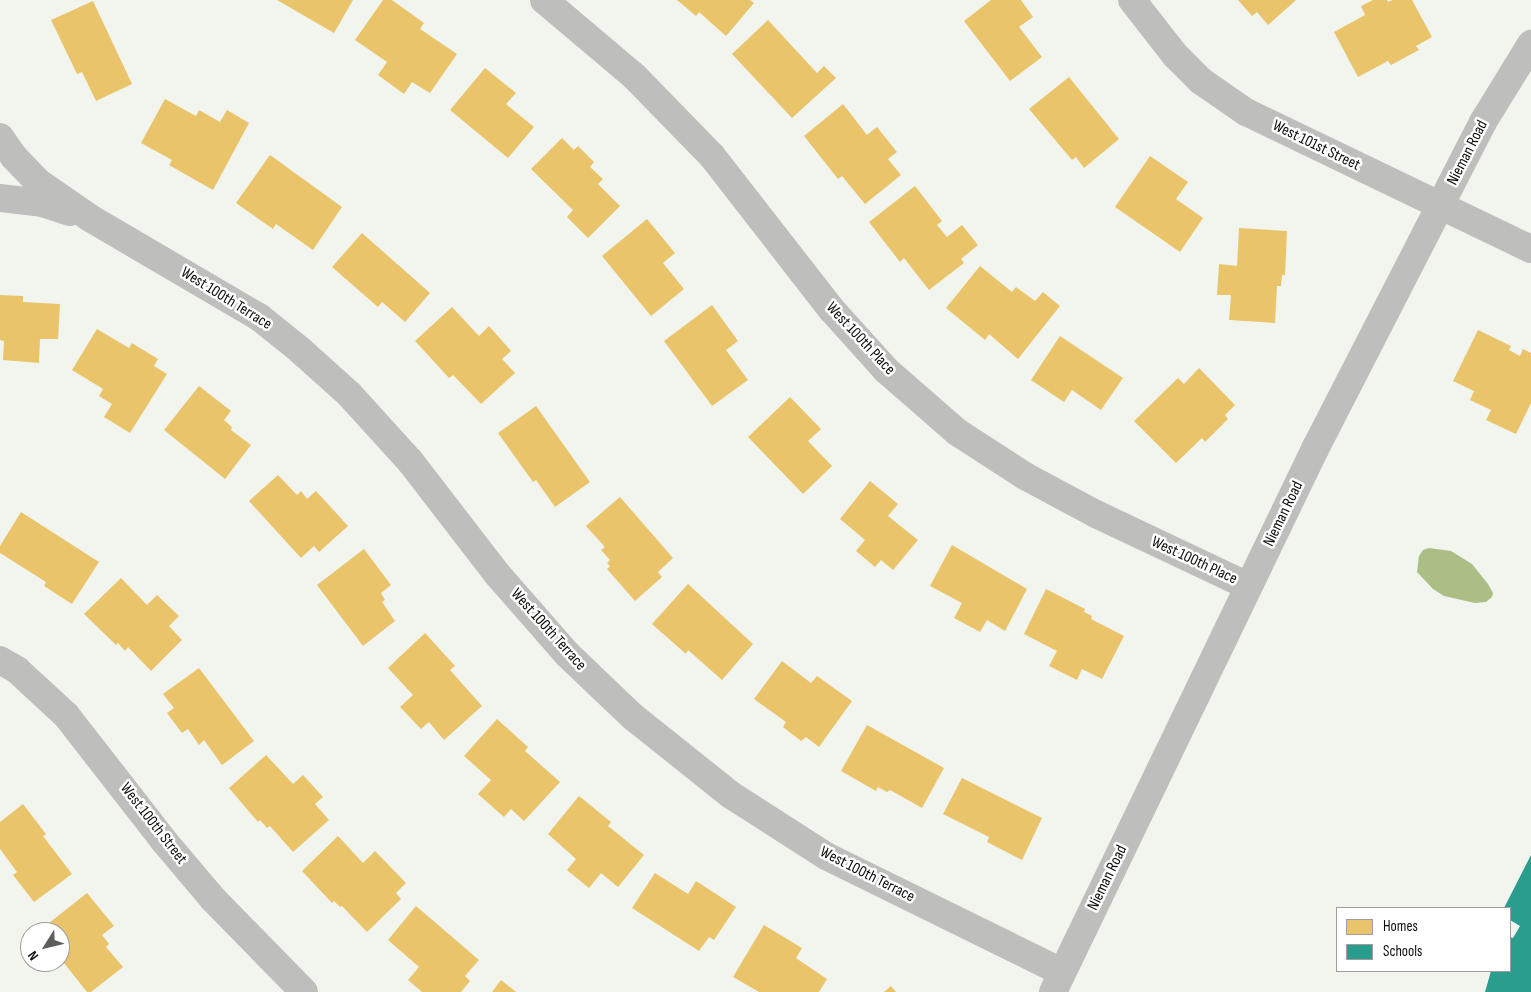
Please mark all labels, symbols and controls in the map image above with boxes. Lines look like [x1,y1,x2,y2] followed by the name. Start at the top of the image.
[1269,117,1363,175] street label: West 101st Street
[1444,117,1492,189] street label: Nieman Road
[177,263,275,335] street label: West 100th Terrace
[821,299,899,379] street label: West 100th Place
[1260,478,1308,550] street label: Nieman Road
[1148,533,1240,589] street label: West 100th Place
[506,585,590,675] street label: West 100th Terrace
[115,780,191,868] street label: West 100th Street
[1084,842,1132,914] street label: Nieman Road
[816,843,918,907] street label: West 100th Terrace
[1336,907,1511,972] legend
[1383,917,1418,936] text: Homes
[20,922,70,972] north arrow
[1383,942,1422,961] text: Schools
[24,948,42,964] text: N

